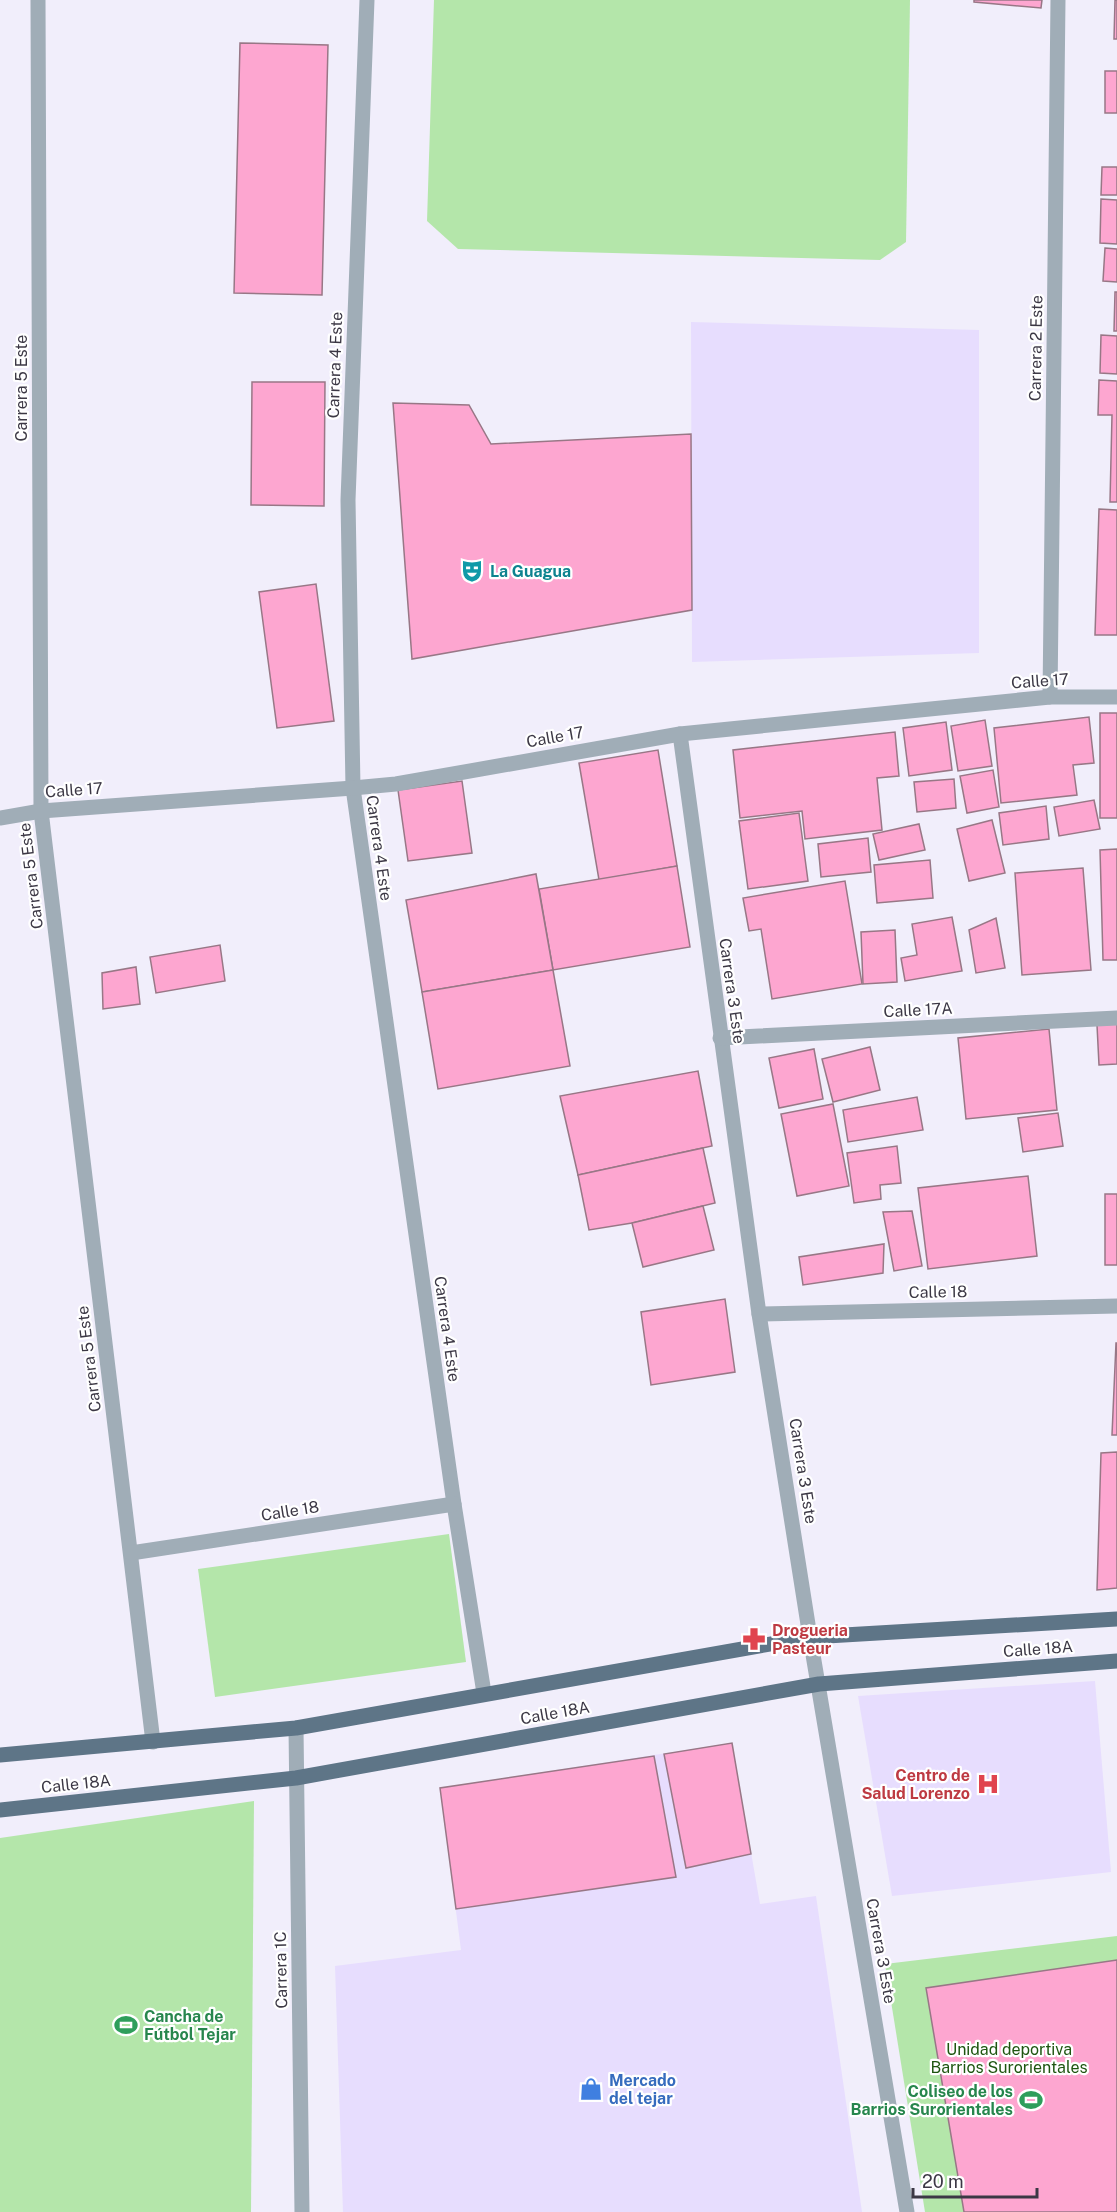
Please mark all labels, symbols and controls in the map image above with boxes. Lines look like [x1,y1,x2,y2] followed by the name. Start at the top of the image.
[1026,295,1046,401] street label: Carrera 2 Este
[324,311,346,419] street label: Carrera 4 Este
[12,335,31,441] street label: Carrera 5 Este
[459,558,485,584] theatre icon: La Guagua
[490,562,571,581] place label: La Guagua
[1011,670,1069,692] street label: Calle 17
[525,723,585,751] street label: Calle 17
[45,779,103,801] street label: Calle 17
[362,794,396,902] street label: Carrera 4 Este
[15,822,47,930] street label: Carrera 5 Este
[715,937,749,1045] street label: Carrera 3 Este
[883,999,953,1021] street label: Calle 17A
[430,1275,464,1383] street label: Carrera 4 Este
[909,1282,967,1302] street label: Calle 18
[73,1305,105,1413] street label: Carrera 5 Este
[785,1417,821,1525] street label: Carrera 3 Este
[260,1497,320,1525] street label: Calle 18
[772,1621,848,1658] place label: Drogueria Pasteur
[741,1626,767,1652] pharmacy icon: Drogueria Pasteur
[1002,1637,1074,1661] street label: Calle 18A
[519,1698,591,1728] street label: Calle 18A
[861,1766,970,1803] place label: Centro de Salud Lorenzo
[40,1771,112,1797] street label: Calle 18A
[975,1771,1001,1797] hospital icon: Centro de Salud Lorenzo
[862,1897,900,2005] street label: Carrera 3 Este
[271,1931,291,2009] street label: Carrera 1C
[144,2007,236,2044] place label: Cancha de Fútbol Tejar
[113,2012,139,2038] sports icon: Cancha de Fútbol Tejar
[931,2040,1088,2077] park label: Unidad deportiva Barrios Surorientales
[609,2071,676,2108] place label: Mercado del tejar
[578,2076,604,2102] shop icon: Mercado del tejar
[851,2082,1013,2119] place label: Coliseo de los Barrios Surorientales
[1018,2087,1044,2113] sports icon: Coliseo de los Barrios Surorientales
[913,2161,1038,2199] scale bar
[922,2171,964,2192] text: 20 m

